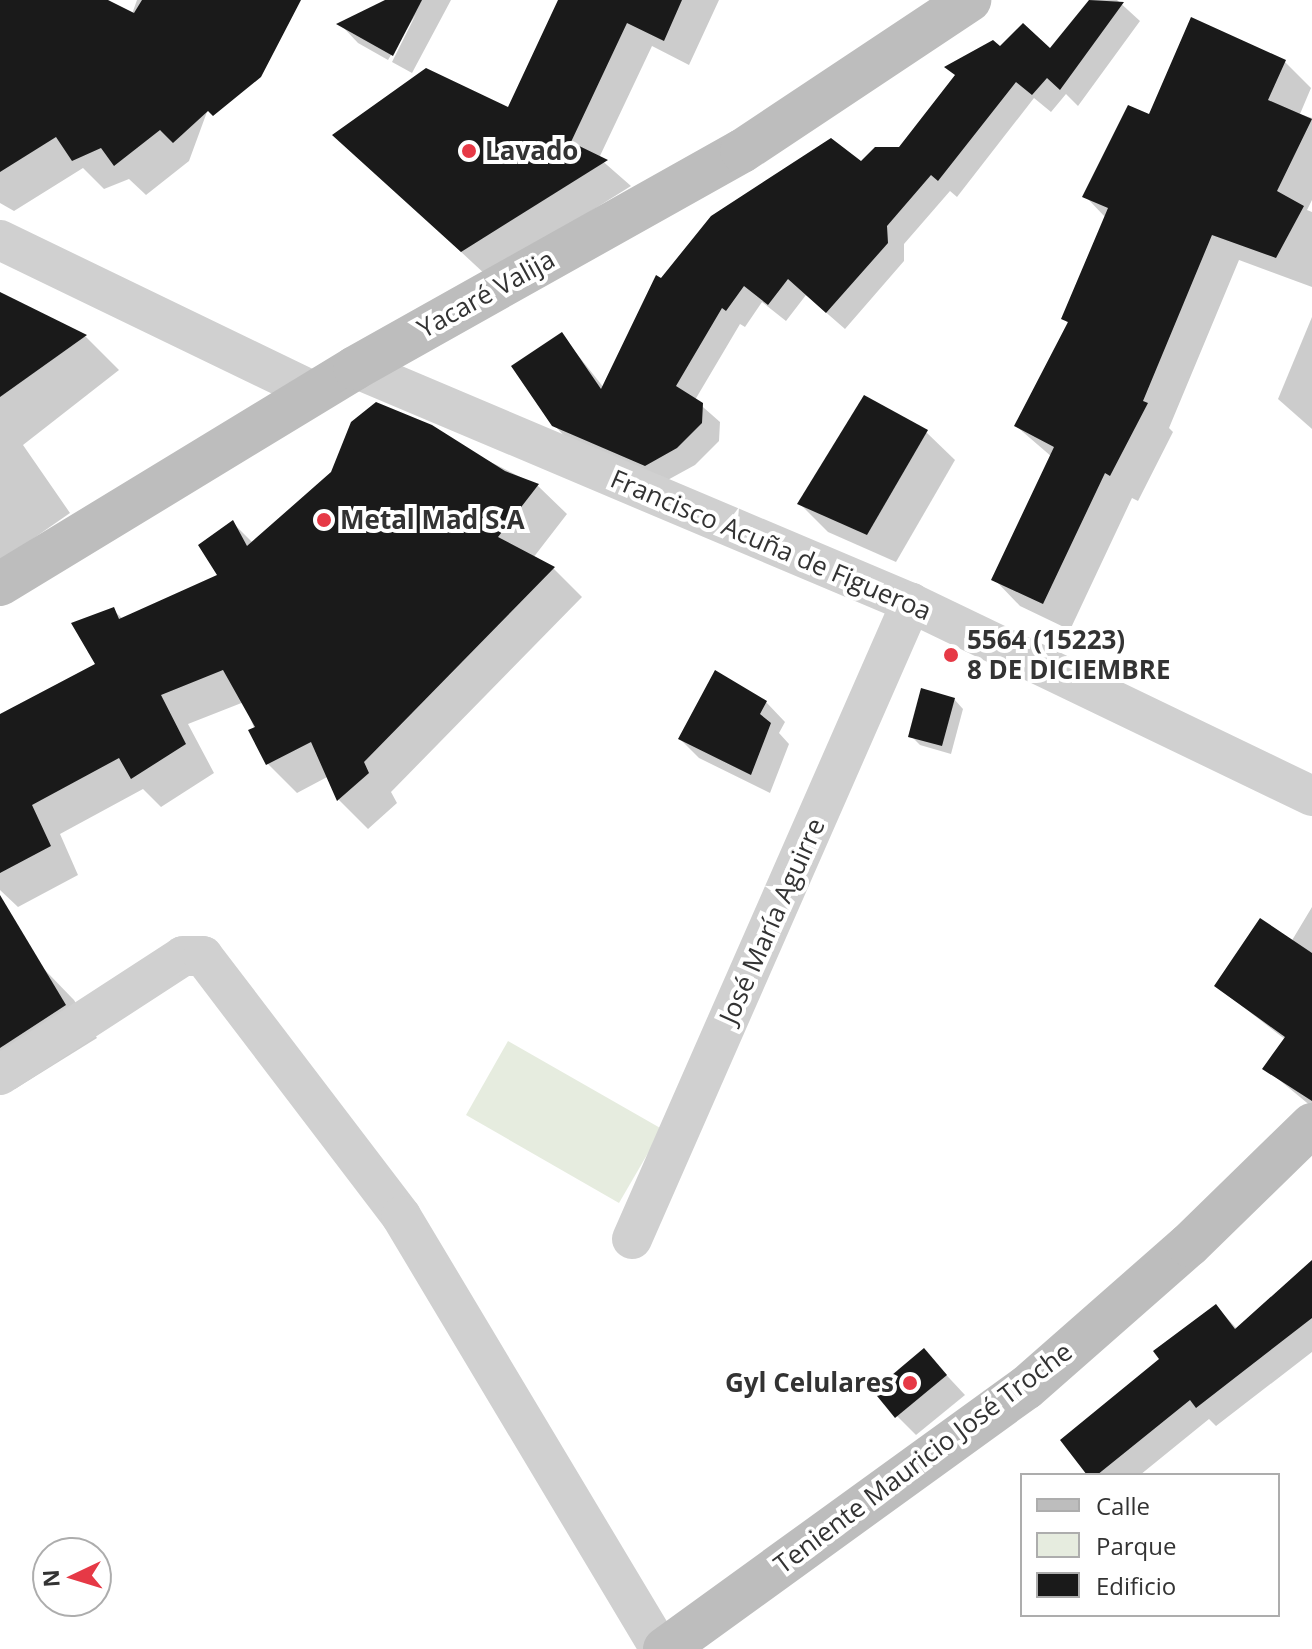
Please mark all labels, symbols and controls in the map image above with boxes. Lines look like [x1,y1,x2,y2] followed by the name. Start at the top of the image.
[485,135,578,167] place label: Lavado
[460,142,478,160] marker: Lavado
[412,244,560,344] street label: Yacaré Valija
[606,463,936,627] street label: Francisco Acuña de Figueroa
[340,504,525,536] place label: Metal Mad S.A
[315,511,333,529] marker: Metal Mad S.A
[967,624,1170,686] place label: 5564 (15223) 8 DE DICIEMBRE
[942,646,960,664] marker: 5564 (15223) 8 DE DICIEMBRE
[713,813,831,1029] street label: José María Aguirre
[768,1336,1078,1580] street label: Teniente Mauricio José Troche
[725,1367,894,1399] place label: Gyl Celulares
[901,1374,919,1392] marker: Gyl Celulares
[1020,1473,1280,1617] legend
[1096,1489,1150,1522] text: Calle
[1096,1529,1176,1562] text: Parque
[32,1537,112,1617] north arrow
[34,1569,66,1589] text: N
[1096,1569,1176,1602] text: Edificio

